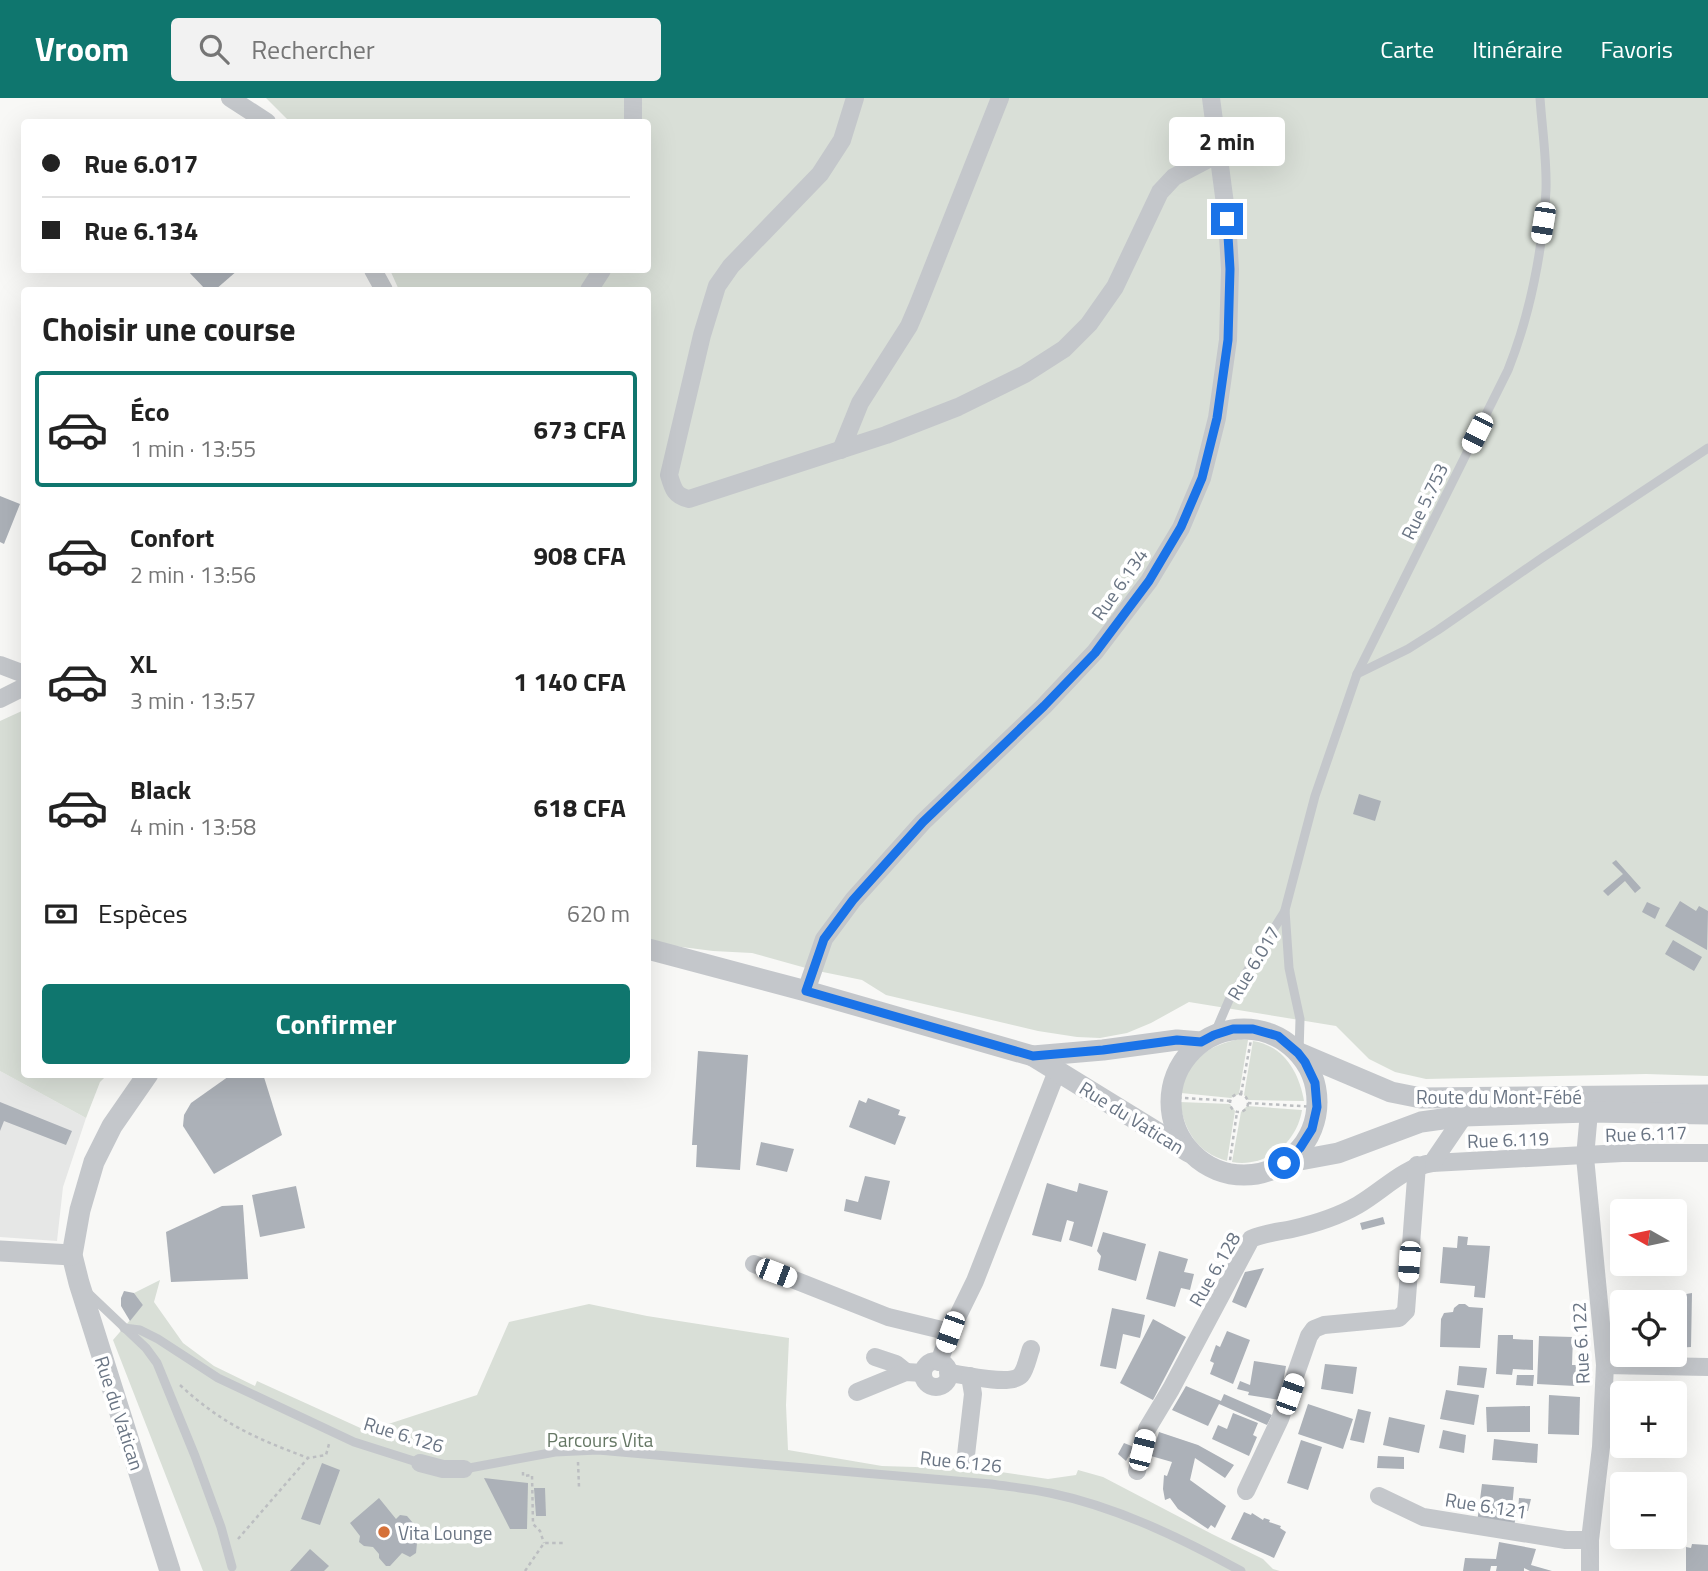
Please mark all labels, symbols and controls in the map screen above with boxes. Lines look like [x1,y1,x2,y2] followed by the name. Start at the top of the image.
[171,18,661,81] search box
[35,24,129,74] text: Vroom
[195,30,233,68] icon: search
[251,30,375,69] text: Rechercher
[1380,31,1434,67] text: Carte
[1472,31,1563,67] text: Itinéraire
[1601,31,1673,67] text: Favoris
[1169,117,1285,166] callout: 2 min
[1199,124,1255,159] text: 2 min
[84,144,198,183] text: Rue 6.017
[1530,201,1557,245] car
[1211,203,1243,235] route end
[84,211,198,250] text: Rue 6.134
[42,305,296,353] text: Choisir une course
[130,392,170,431] text: Éco
[46,398,109,461] icon: car
[534,410,626,449] text: 673 CFA
[1459,410,1496,456] car
[130,431,256,466] text: 1 min · 13:55
[1393,458,1455,544] street label: Rue 5.753
[130,518,214,557] text: Confort
[46,524,109,587] icon: car
[534,536,626,575] text: 908 CFA
[1084,542,1154,626] street label: Rue 6.134
[130,557,256,592] text: 2 min · 13:56
[130,644,157,683] text: XL
[46,650,109,713] icon: car
[513,662,626,701] text: 1 140 CFA
[130,683,256,718] text: 3 min · 13:57
[130,770,191,809] text: Black
[46,776,109,839] icon: car
[534,788,626,827] text: 618 CFA
[130,809,256,844] text: 4 min · 13:58
[98,894,188,933] text: Espèces
[42,895,80,933] icon: cash
[567,896,630,931] text: 620 m
[1219,920,1287,1006] street label: Rue 6.017
[42,984,630,1064] button: Confirmer
[1074,1073,1190,1161] street label: Rue du Vatican
[1416,1082,1582,1111] street label: Route du Mont-Fébé
[1604,1117,1688,1149] street label: Rue 6.117
[1466,1123,1550,1155] street label: Rue 6.119
[1268,1147,1300,1179] route start
[1610,1199,1687,1276] north arrow
[1610,1199,1687,1549] map controls
[1181,1226,1247,1312] street label: Rue 6.128
[1398,1240,1421,1284] car
[753,1256,800,1290] car
[1610,1290,1687,1367] button: locate
[1563,1301,1597,1385] street label: Rue 6.122
[933,1309,968,1355] car
[88,1352,152,1474] street label: Rue du Vatican
[1274,1371,1307,1417] car
[1610,1381,1687,1458] button: +
[360,1408,448,1460] street label: Rue 6.126
[547,1425,654,1454] park label: Parcours Vita
[1127,1427,1158,1473] car
[919,1442,1003,1480] street label: Rue 6.126
[1610,1472,1687,1549] button: −
[1443,1484,1529,1526] street label: Rue 6.121
[398,1518,492,1547] place label: Vita Lounge
[376,1524,392,1540] marker: Vita Lounge

